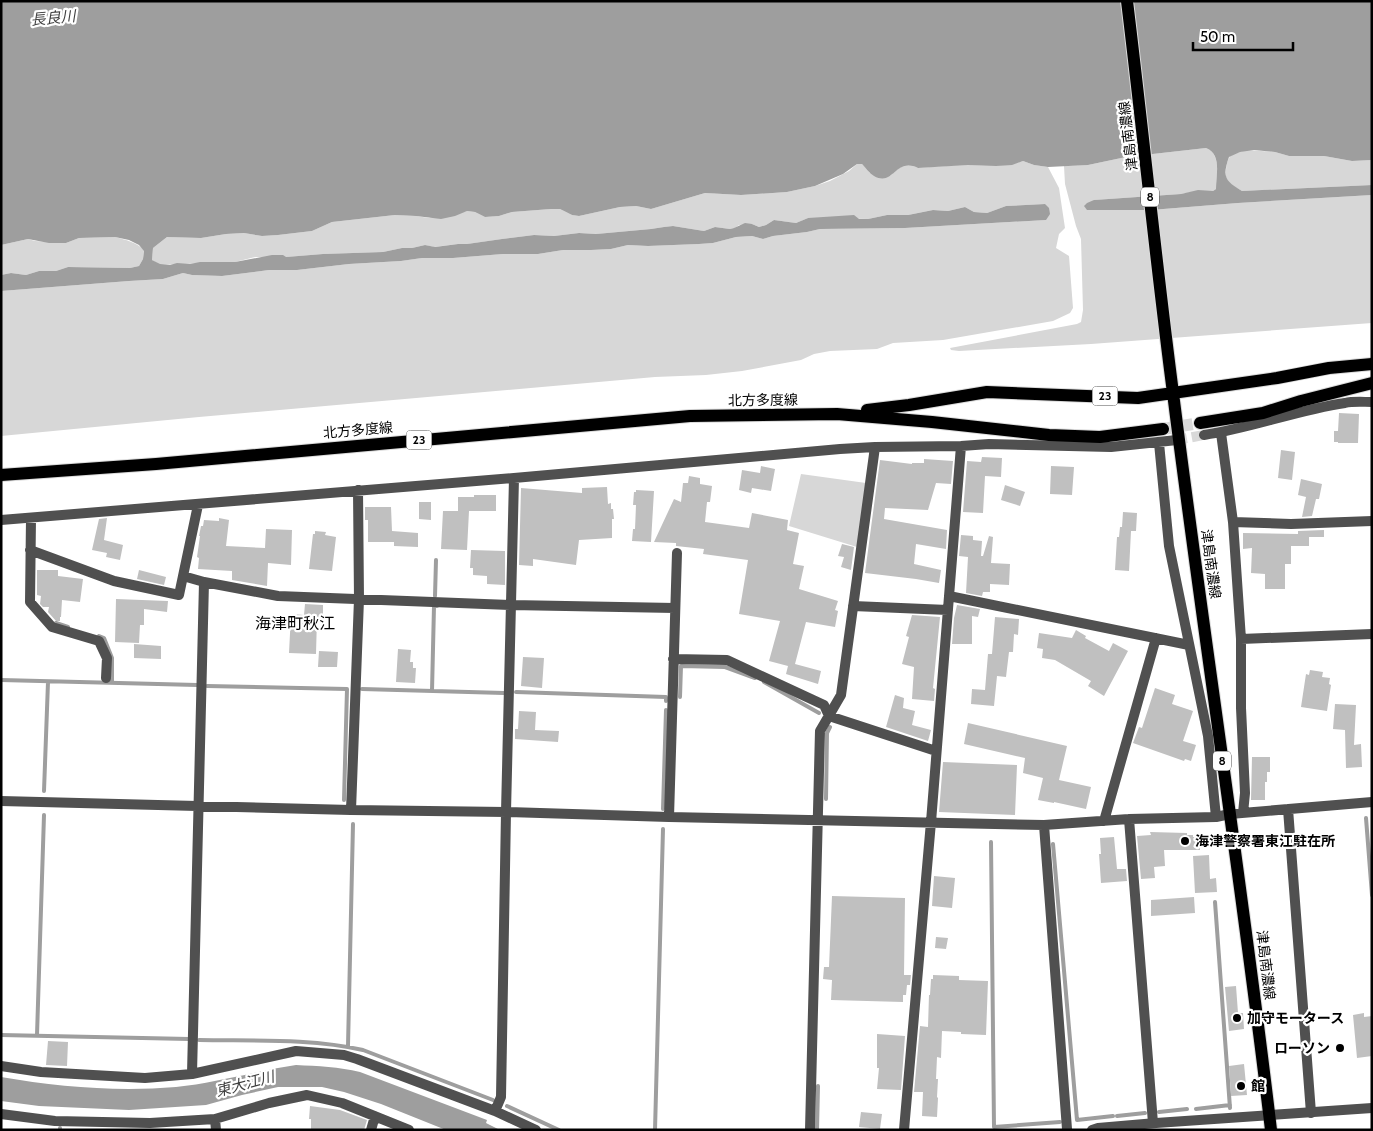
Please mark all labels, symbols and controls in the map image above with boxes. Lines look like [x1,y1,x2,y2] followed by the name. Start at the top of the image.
[30,7,78,29] water label: 長良川
[1193,20,1293,52] scale bar
[1200,28,1235,46] text: 50 m
[1115,100,1141,172] street label: 津島南濃線
[1141,188,1159,206] road number: 8
[1092,386,1118,406] road number: 23
[728,390,798,410] street label: 北方多度線
[322,418,394,442] street label: 北方多度線
[406,430,432,450] road number: 23
[1197,528,1225,600] street label: 津島南濃線
[255,614,335,633] district label: 海津町秋江
[1213,751,1231,770] road number: 8
[1195,832,1335,850] place label: 海津警察署東江駐在所
[1179,835,1191,847] marker: 海津警察署東江駐在所
[1253,929,1279,1001] street label: 津島南濃線
[1247,1009,1344,1027] place label: 加守モータース
[1231,1012,1243,1024] marker: 加守モータース
[1274,1039,1330,1057] place label: ローソン
[1334,1042,1346,1054] marker: ローソン
[214,1067,278,1100] water label: 東大江川
[1251,1077,1265,1095] place label: 館
[1235,1080,1247,1092] marker: 館

